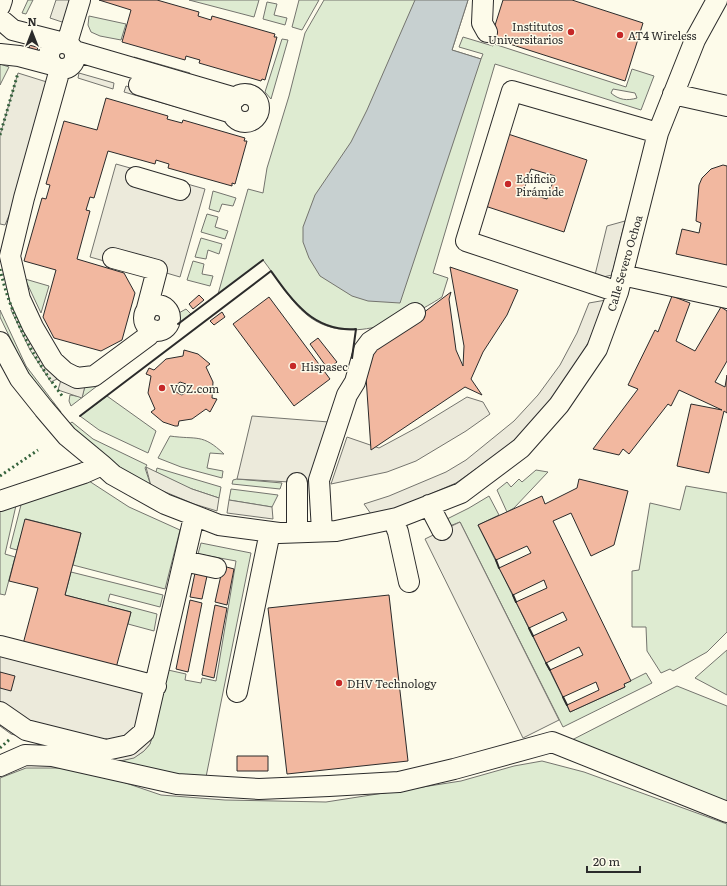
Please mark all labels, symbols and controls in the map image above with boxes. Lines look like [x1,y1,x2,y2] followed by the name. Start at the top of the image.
[12,12,52,52] north arrow
[27,13,37,29] text: N
[488,18,563,47] place label: Institutos Universitarios
[566,27,576,37] marker: Institutos Universitarios
[628,27,697,43] place label: AT4 Wireless
[615,30,625,40] marker: AT4 Wireless
[516,170,564,199] place label: Edificio Pirámide
[503,179,513,189] marker: Edificio Pirámide
[603,213,645,313] street label: Calle Severo Ochoa
[301,358,348,374] place label: Hispasec
[288,361,298,371] marker: Hispasec
[170,380,220,396] place label: VOZ.com
[157,383,167,393] marker: VOZ.com
[347,675,437,691] place label: DHV Technology
[334,678,344,688] marker: DHV Technology
[587,848,640,874] scale bar
[593,852,620,870] text: 20 m

